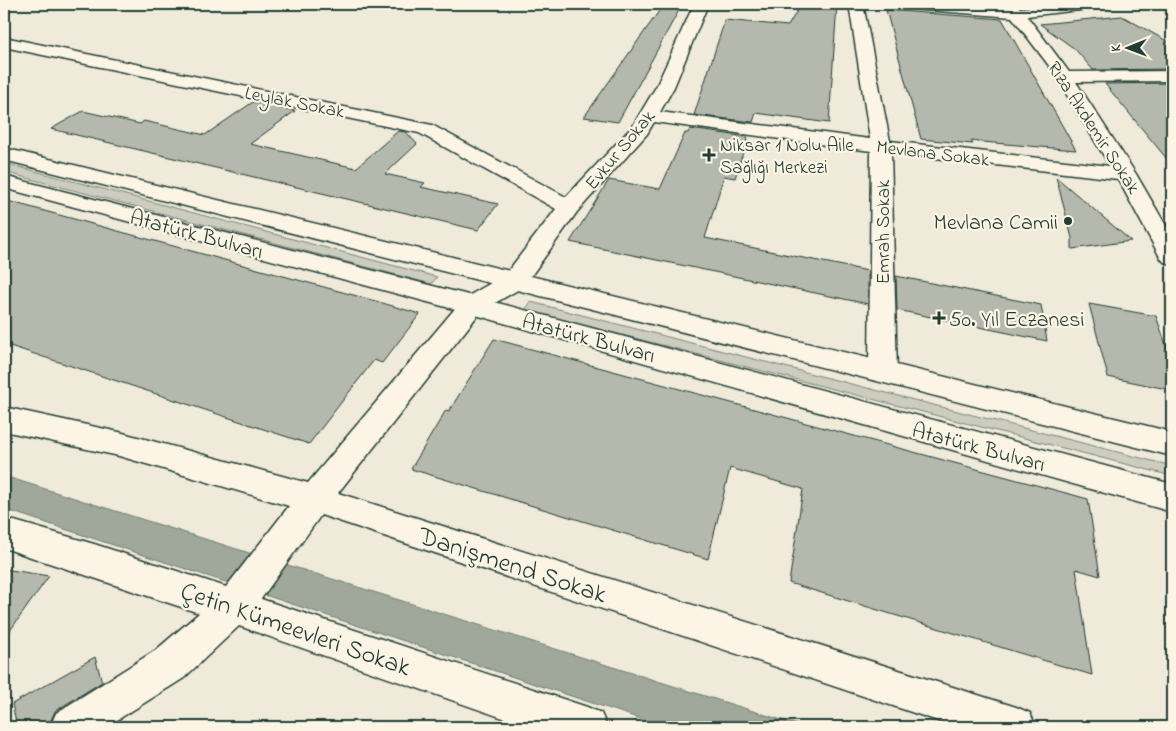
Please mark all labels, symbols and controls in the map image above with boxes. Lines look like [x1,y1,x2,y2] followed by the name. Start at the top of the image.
[1104,22,1154,72] north arrow
[1106,43,1127,52] text: K
[1040,57,1146,201] street label: Rıza Akdemir Sokak
[242,81,347,127] street label: Leylak Sokak
[579,104,663,196] street label: Evkur Sokak
[720,133,854,184] place label: Niksar 1 Nolu Aile Sağlığı Merkezi
[875,134,991,175] street label: Mevlana Sokak
[702,148,716,162] marker: Niksar 1 Nolu Aile Sağlığı Merkezi
[871,179,898,284] street label: Emrah Sokak
[126,203,266,269] street label: Atatürk Bulvarı
[934,208,1058,240] place label: Mevlana Camii
[1062,215,1074,227] marker: Mevlana Camii
[949,305,1084,337] place label: 50. Yıl Eczanesi
[518,307,658,373] street label: Atatürk Bulvarı
[933,312,945,324] marker: 50. Yıl Eczanesi
[908,416,1048,482] street label: Atatürk Bulvarı
[412,518,612,615] street label: Danişmend Sokak
[175,574,416,688] street label: Çetin Kümeevleri Sokak

